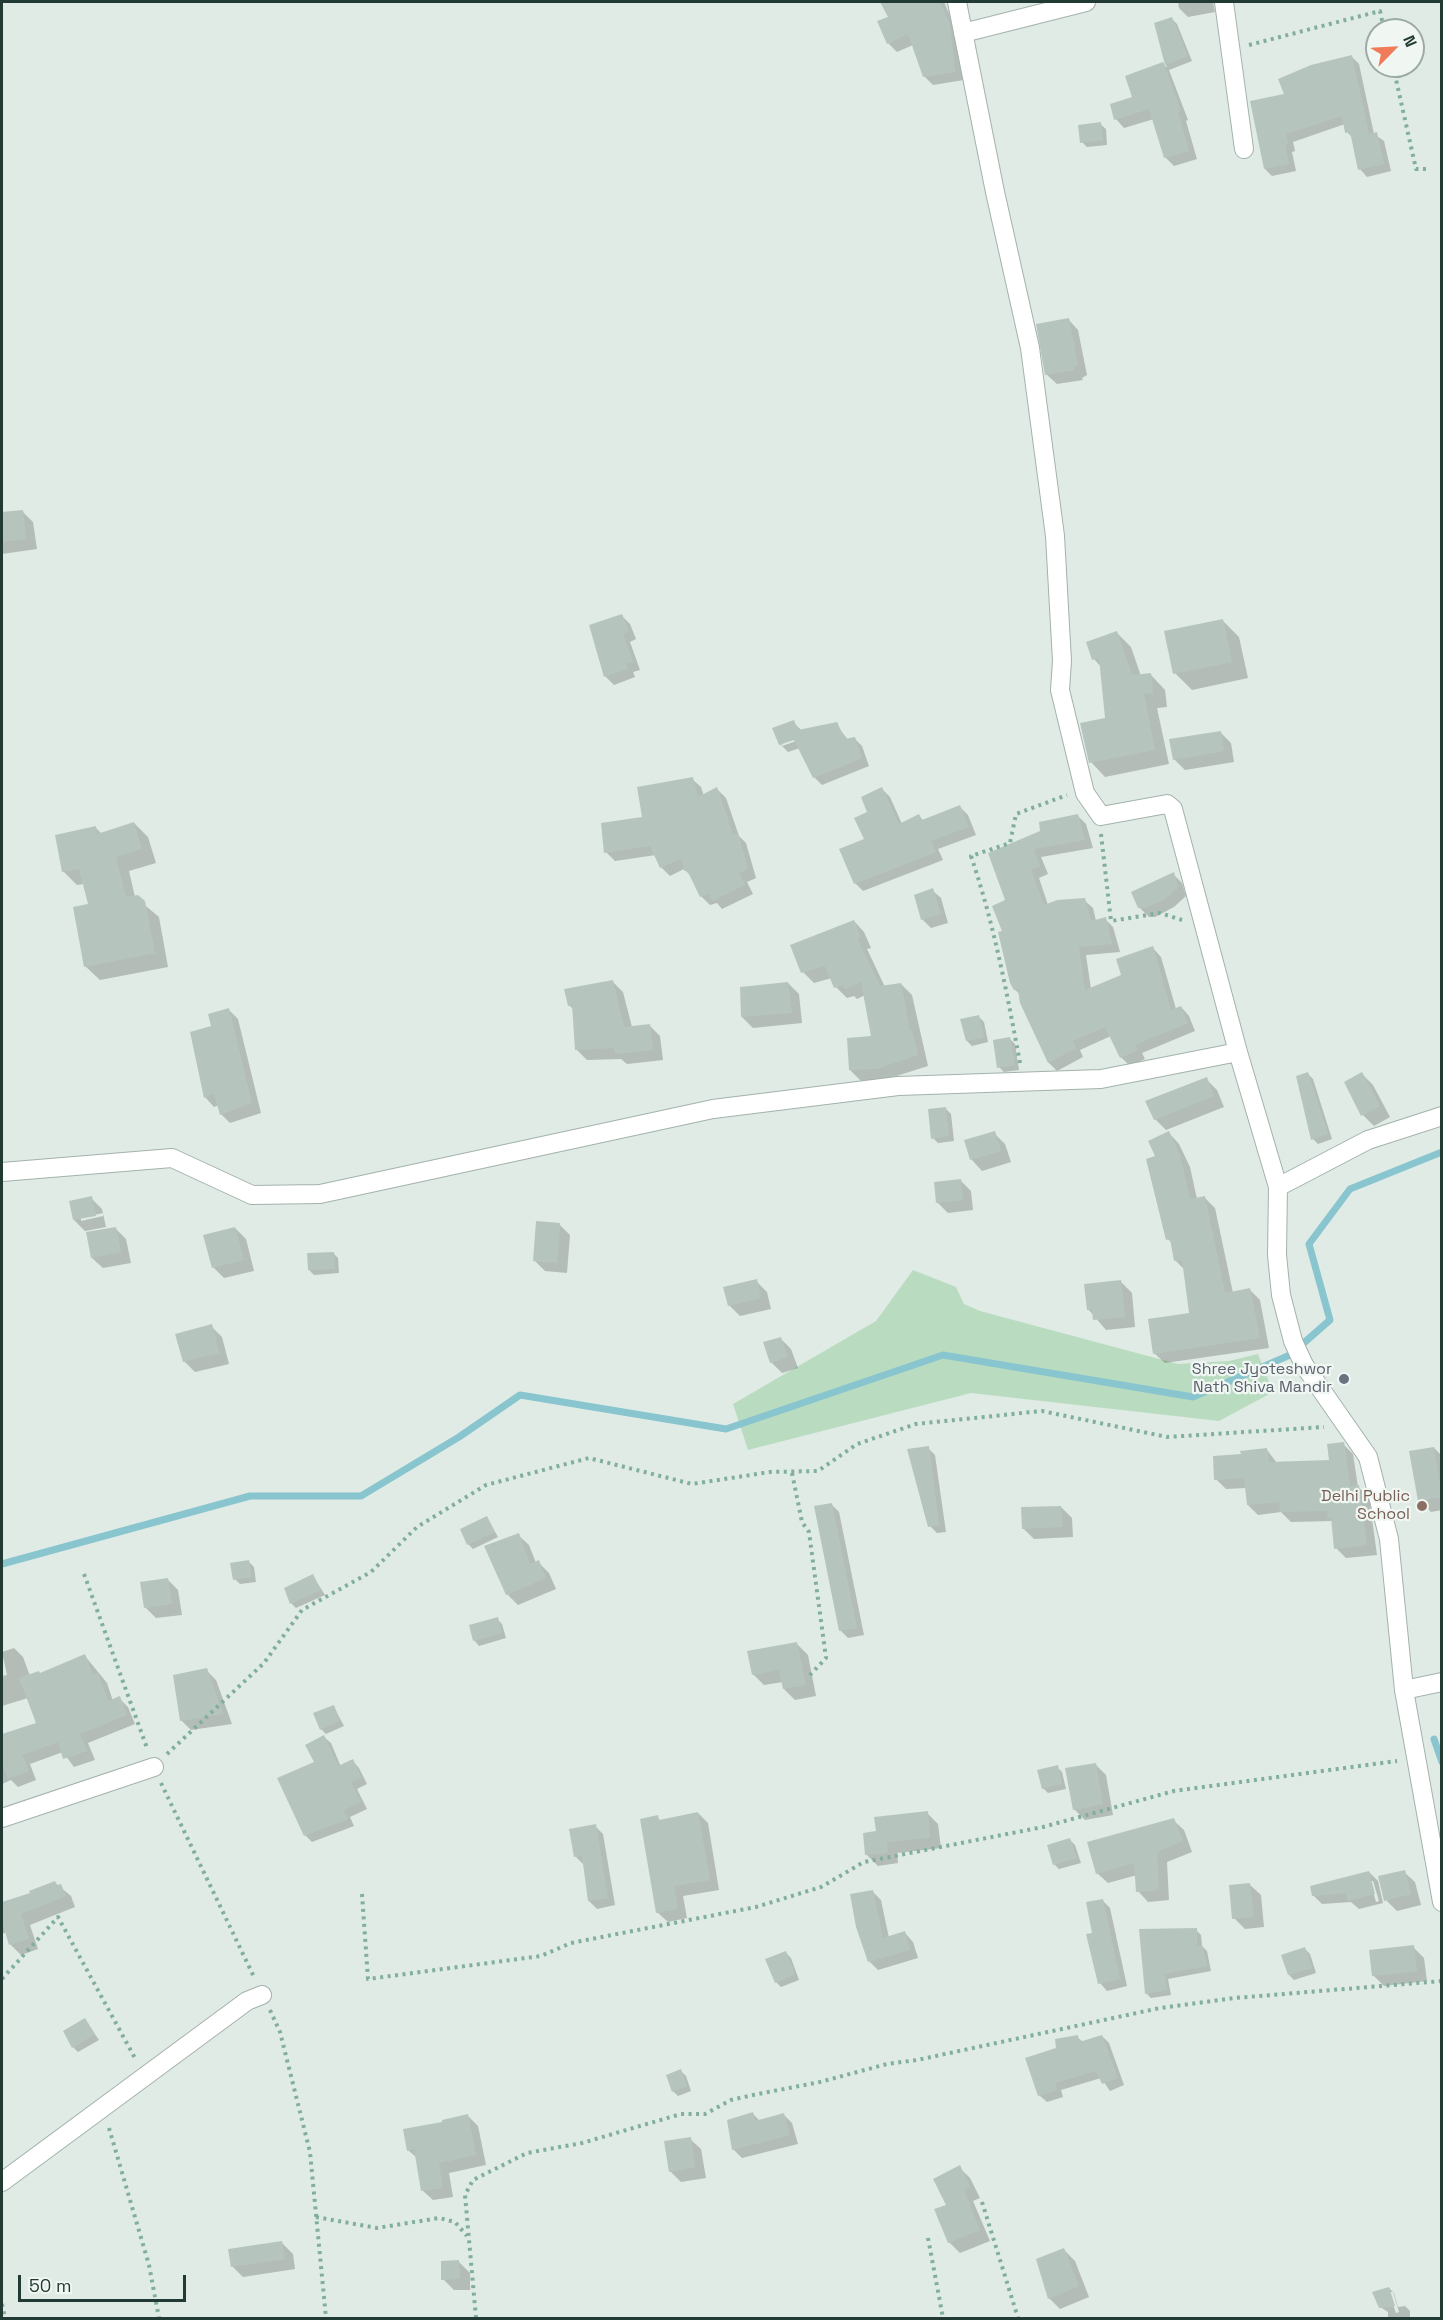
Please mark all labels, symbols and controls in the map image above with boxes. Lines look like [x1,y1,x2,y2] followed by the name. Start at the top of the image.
[1365,18,1425,78] north arrow
[1398,32,1422,50] text: N
[1192,1360,1332,1398] place label: Shree Jyoteshwor Nath Shiva Mandir
[1337,1372,1351,1386] marker: Shree Jyoteshwor Nath Shiva Mandir
[1321,1487,1410,1525] place label: Delhi Public School
[1415,1499,1429,1513] marker: Delhi Public School
[21,2263,189,2301] scale bar
[29,2274,71,2297] text: 50 m

